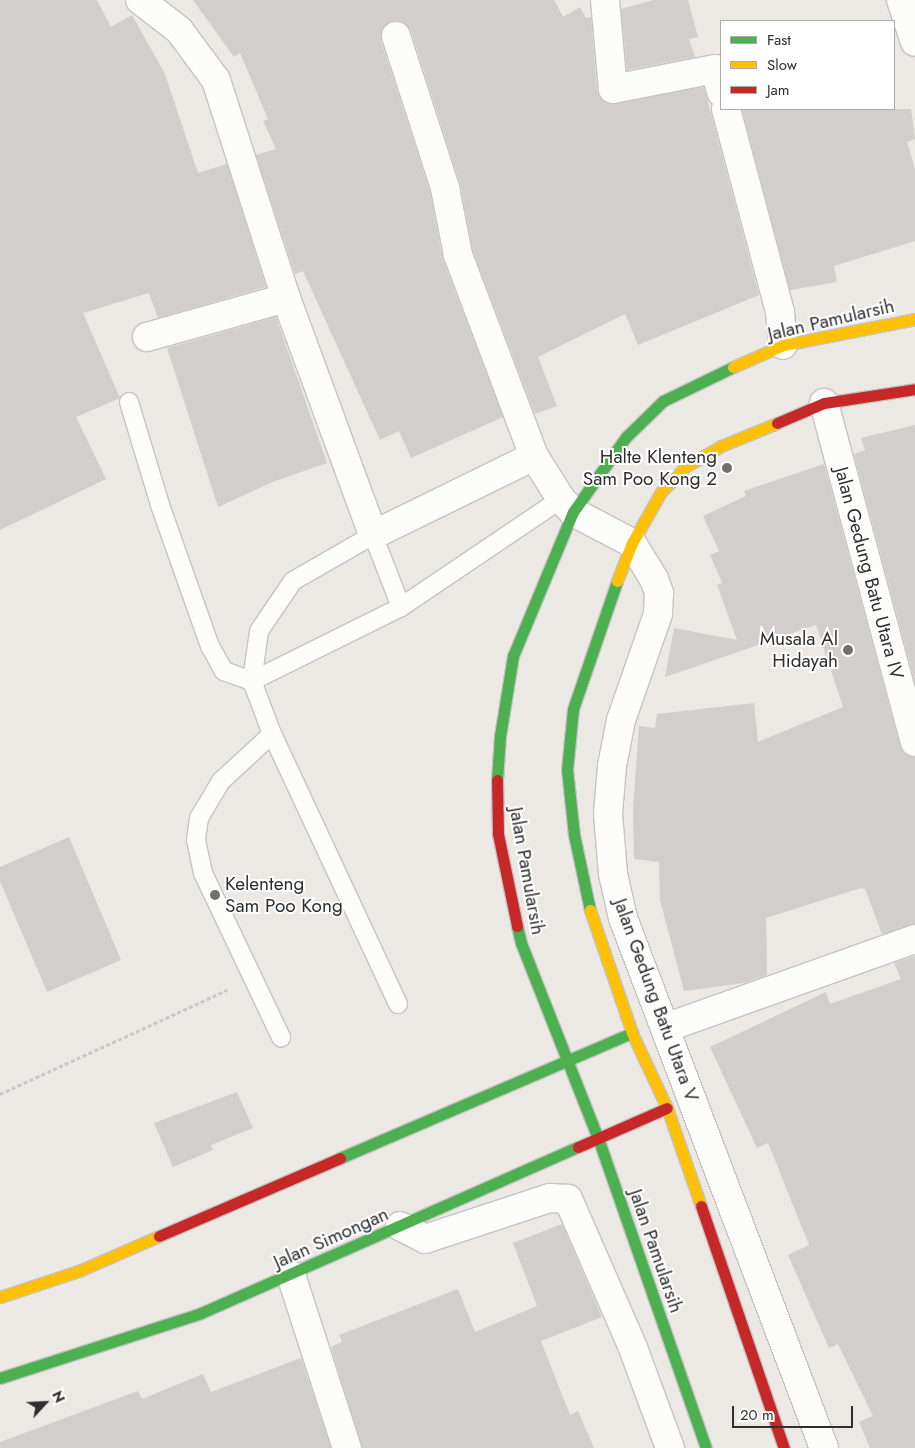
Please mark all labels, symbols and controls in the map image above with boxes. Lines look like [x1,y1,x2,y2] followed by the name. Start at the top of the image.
[720,20,895,110] legend
[767,29,791,51] text: Fast
[767,54,797,76] text: Slow
[767,79,790,101] text: Jam
[765,294,897,346] street label: Jalan Pamularsih
[583,446,717,490] place label: Halte Klenteng Sam Poo Kong 2
[721,462,733,474] marker: Halte Klenteng Sam Poo Kong 2
[830,464,908,682] street label: Jalan Gedung Batu Utara IV
[760,628,838,672] place label: Musala Al Hidayah
[842,644,854,656] marker: Musala Al Hidayah
[505,805,549,937] street label: Jalan Pamularsih
[225,873,343,917] place label: Kelenteng Sam Poo Kong
[209,889,221,901] marker: Kelenteng Sam Poo Kong
[609,895,703,1105] street label: Jalan Gedung Batu Utara V
[624,1186,688,1316] street label: Jalan Pamularsih
[270,1203,392,1273] street label: Jalan Simongan
[20,1378,70,1428] north arrow
[47,1387,70,1406] text: N
[735,1396,856,1428] scale bar
[740,1404,774,1426] text: 20 m

